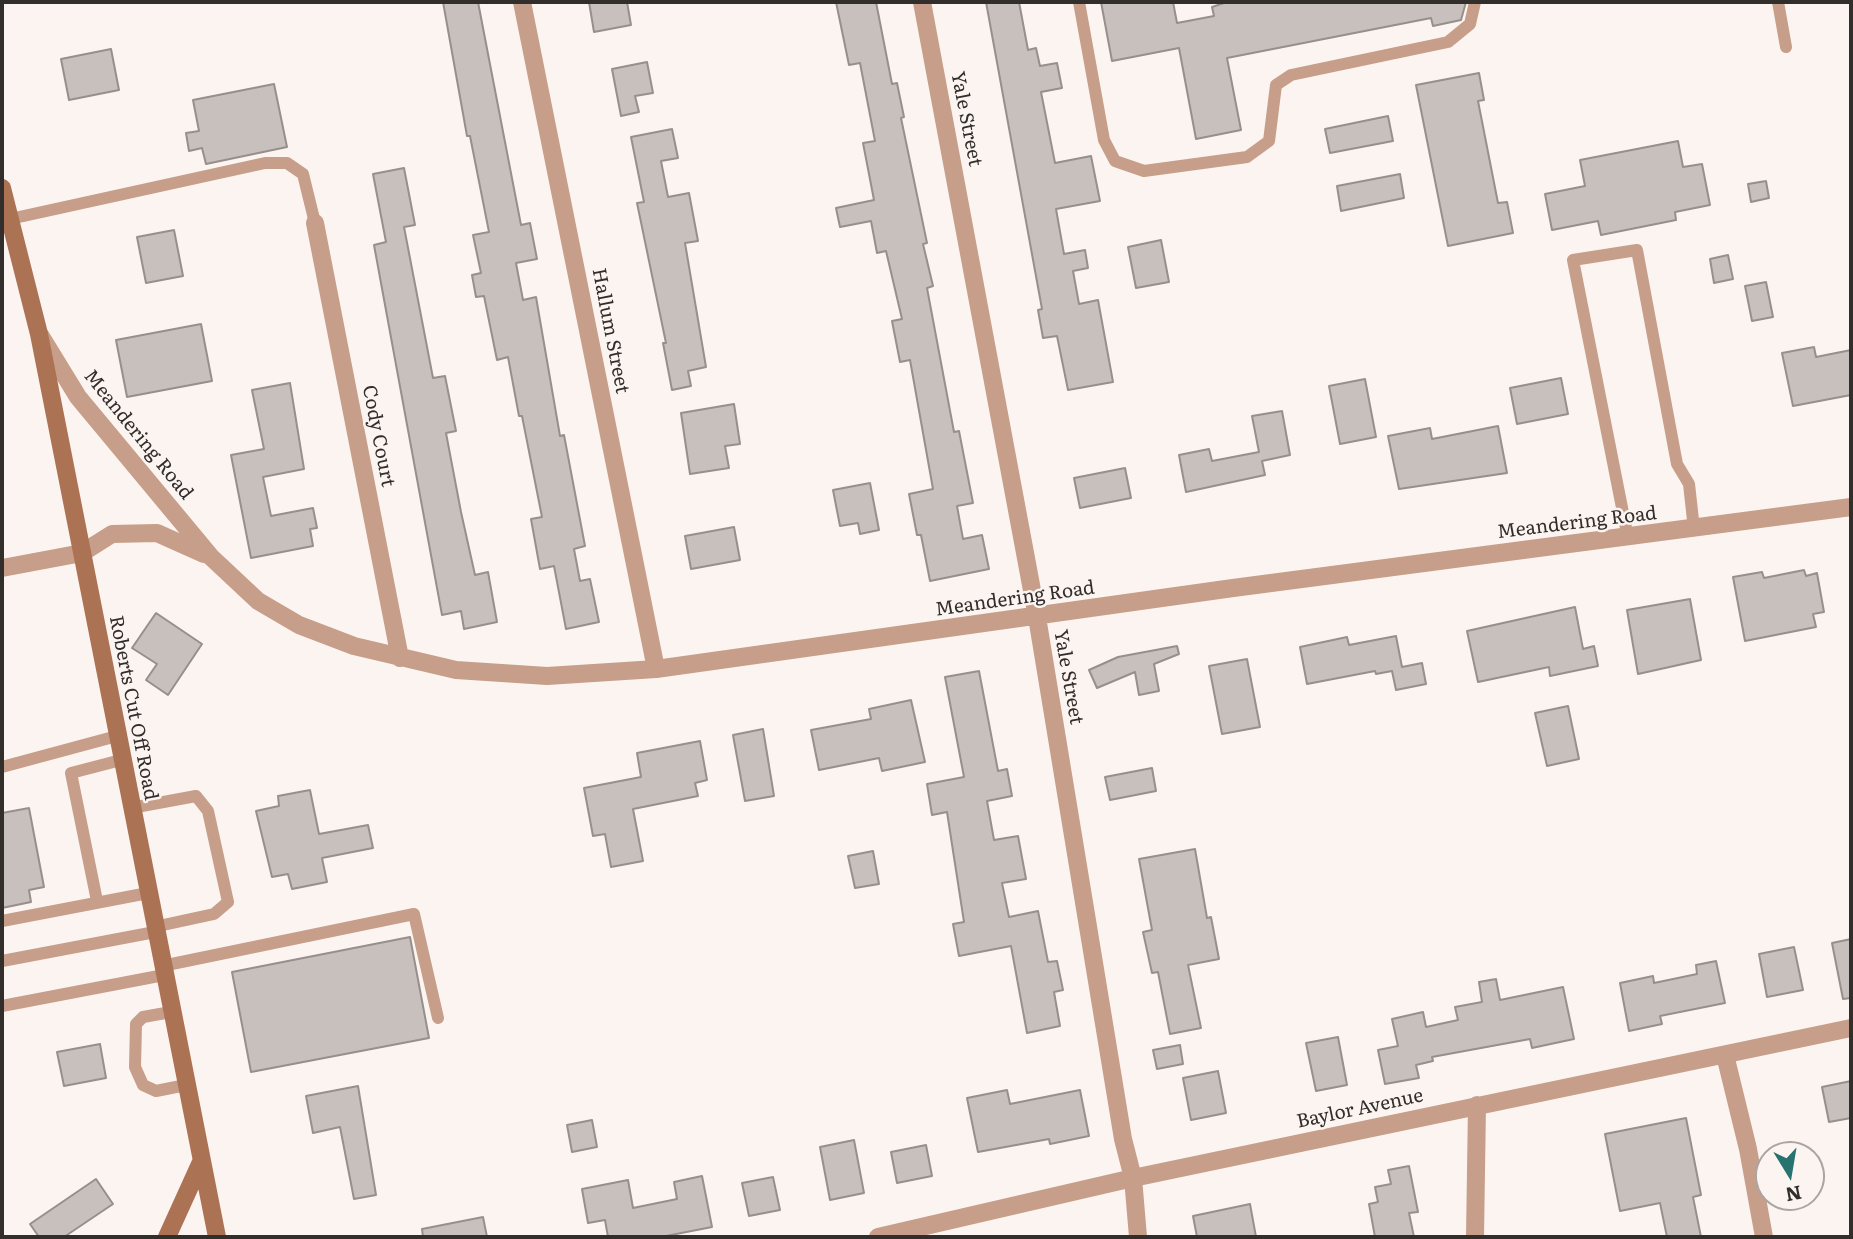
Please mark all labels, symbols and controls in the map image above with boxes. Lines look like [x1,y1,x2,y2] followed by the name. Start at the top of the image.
[946,70,986,168] street label: Yale Street
[587,266,633,396] street label: Hallum Street
[79,365,197,505] street label: Meandering Road
[357,383,399,489] street label: Cody Court
[1496,502,1658,544] street label: Meandering Road
[934,577,1096,621] street label: Meandering Road
[104,614,162,802] street label: Roberts Cut Off Road
[1048,628,1088,726] street label: Yale Street
[1295,1084,1425,1134] street label: Baylor Avenue
[1755,1141,1825,1211] north arrow
[1783,1179,1804,1210] text: N

